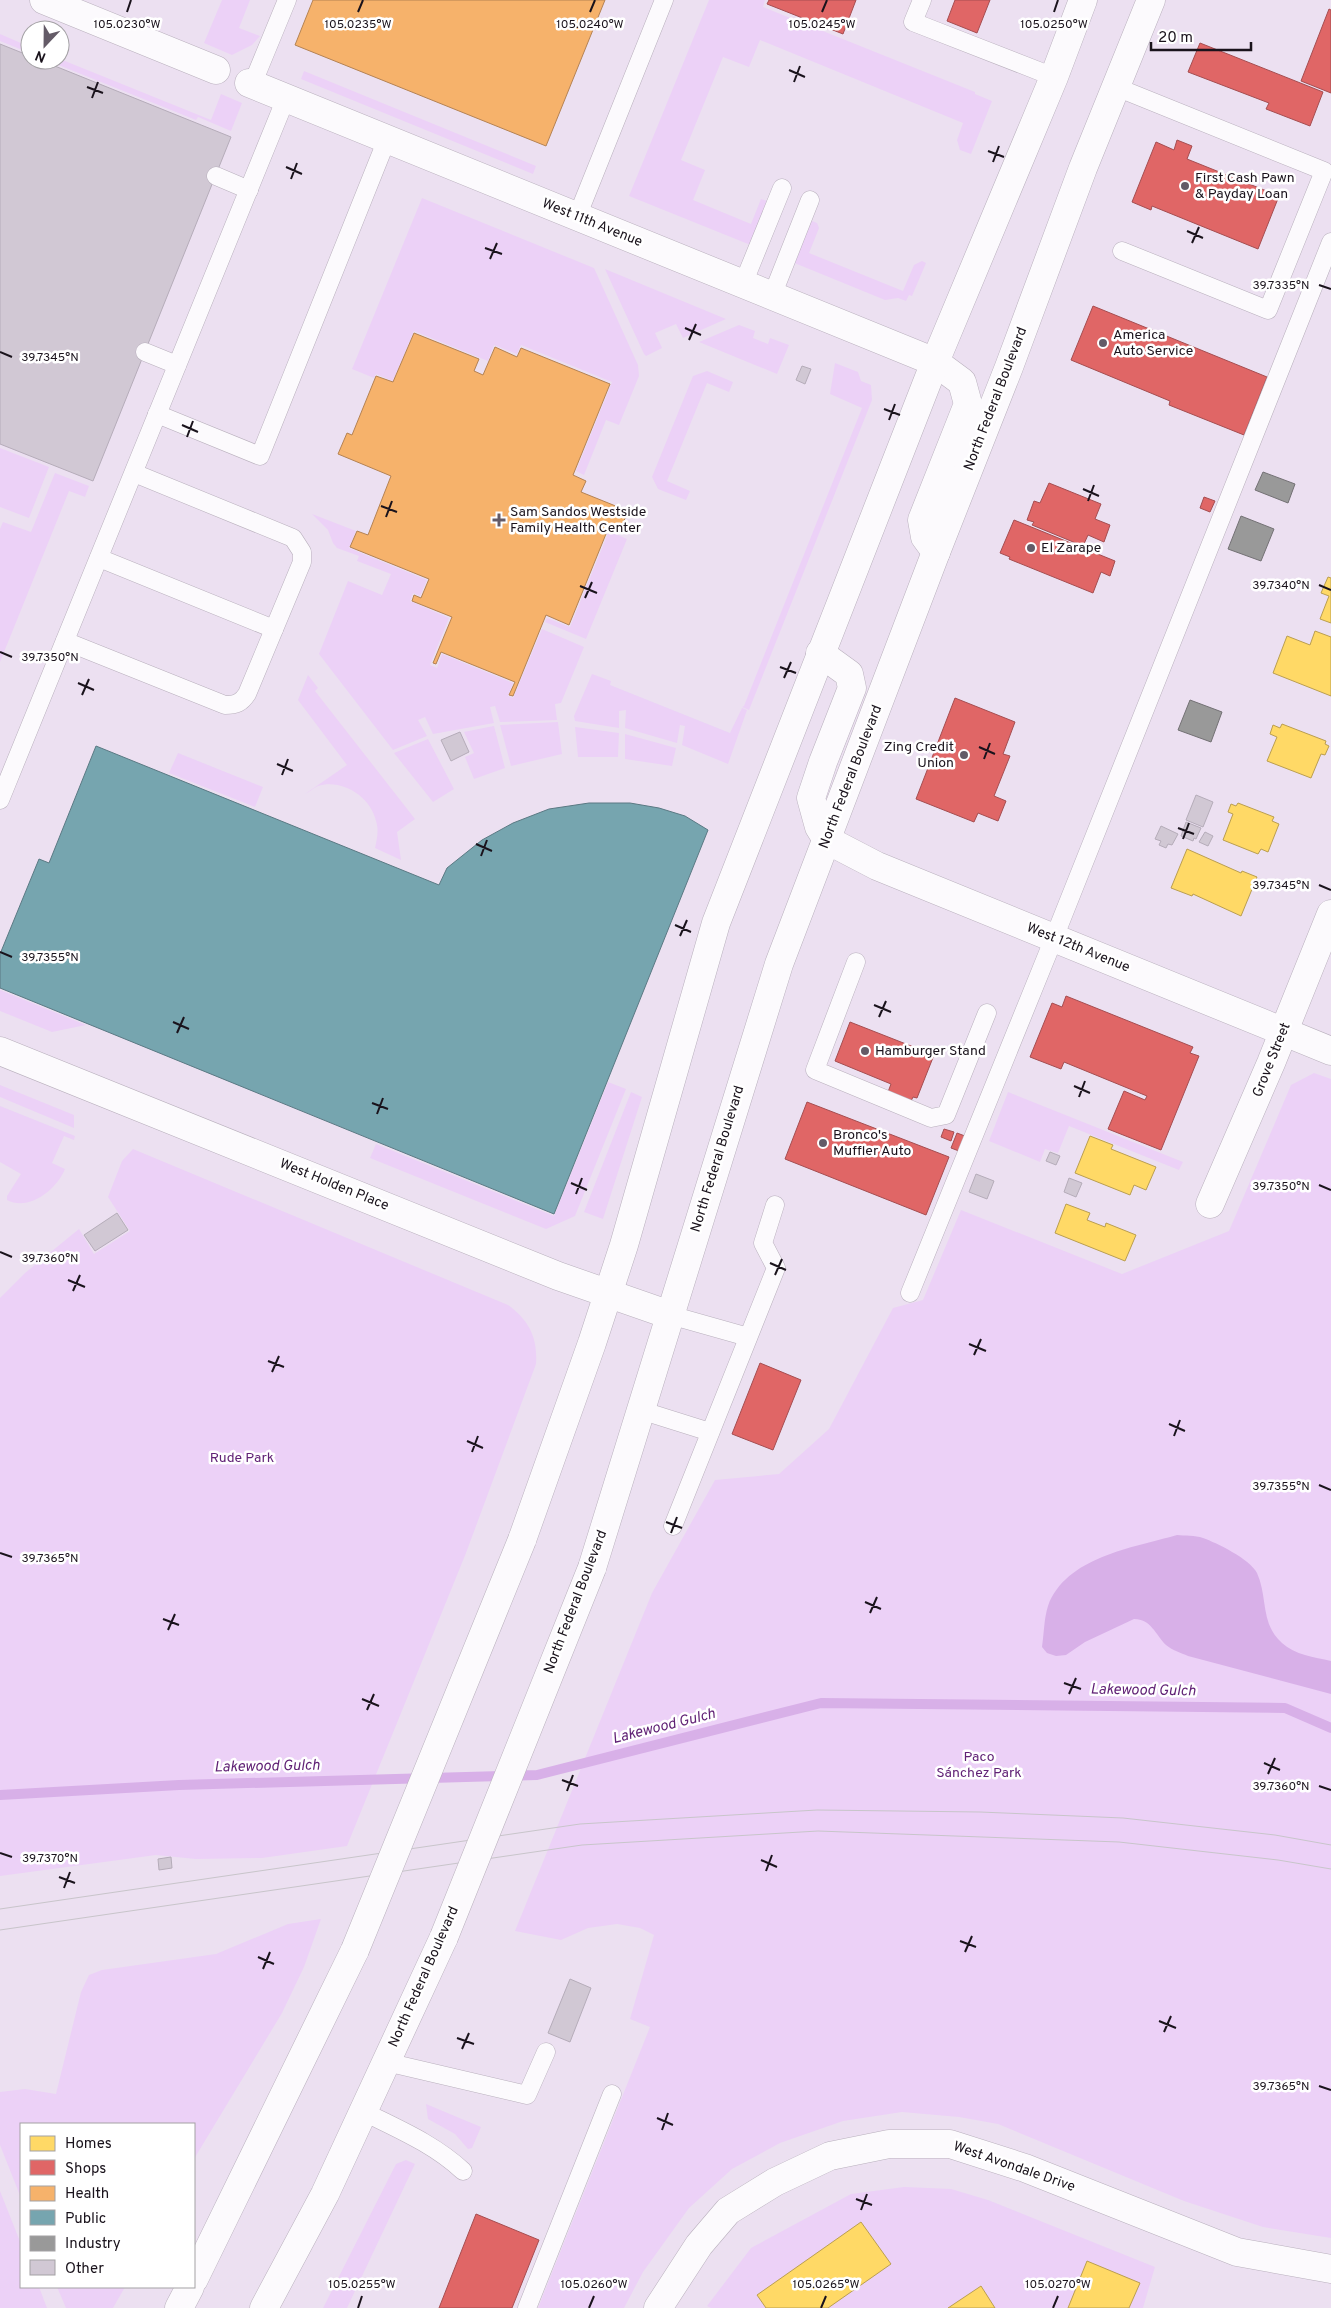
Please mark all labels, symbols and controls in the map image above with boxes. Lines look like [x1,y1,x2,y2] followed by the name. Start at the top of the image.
[93,17,161,33] text: 105.0230°W
[324,17,392,33] text: 105.0235°W
[556,17,624,33] text: 105.0240°W
[788,17,856,33] text: 105.0245°W
[1020,17,1088,33] text: 105.0250°W
[20,20,70,70] north arrow
[1151,20,1251,52] scale bar
[1158,29,1193,48] text: 20 m
[33,46,49,65] text: N
[1195,170,1295,203] place label: First Cash Pawn & Payday Loan
[1179,180,1191,192] marker: First Cash Pawn & Payday Loan
[539,195,645,251] street label: West 11th Avenue
[1252,278,1310,294] text: 39.7335°N
[961,325,1031,473] street label: North Federal Boulevard
[1113,327,1193,360] place label: America Auto Service
[1097,337,1109,349] marker: America Auto Service
[21,350,79,366] text: 39.7345°N
[510,504,646,537] place label: Sam Sandos Westside Family Health Center
[492,513,506,527] marker: Sam Sandos Westside Family Health Center
[1041,540,1101,557] place label: El Zarape
[1025,542,1037,554] marker: El Zarape
[1252,578,1310,594] text: 39.7340°N
[21,650,79,666] text: 39.7350°N
[816,703,886,851] street label: North Federal Boulevard
[883,739,954,772] place label: Zing Credit Union
[958,749,970,761] marker: Zing Credit Union
[1252,878,1310,894] text: 39.7345°N
[1024,919,1132,977] street label: West 12th Avenue
[21,950,79,966] text: 39.7355°N
[1249,1020,1295,1100] street label: Grove Street
[875,1043,986,1060] place label: Hamburger Stand
[859,1045,871,1057] marker: Hamburger Stand
[688,1084,748,1234] street label: North Federal Boulevard
[833,1127,912,1160] place label: Bronco's Muffler Auto
[817,1137,829,1149] marker: Bronco's Muffler Auto
[277,1155,391,1215] street label: West Holden Place
[1252,1179,1310,1195] text: 39.7350°N
[21,1251,79,1267] text: 39.7360°N
[210,1450,274,1467] park label: Rude Park
[1252,1479,1310,1495] text: 39.7355°N
[541,1528,611,1676] street label: North Federal Boulevard
[22,1551,78,1567] text: 39.7365°N
[1090,1681,1196,1701] water label: Lakewood Gulch
[611,1705,717,1749] water label: Lakewood Gulch
[936,1749,1022,1782] park label: Paco Sánchez Park
[214,1757,320,1777] water label: Lakewood Gulch
[1252,1779,1310,1795] text: 39.7360°N
[22,1851,78,1867] text: 39.7370°N
[385,1904,463,2050] street label: North Federal Boulevard
[1253,2079,1309,2095] text: 39.7365°N
[20,2123,195,2288] legend
[65,2135,112,2154] text: Homes
[951,2138,1077,2196] street label: West Avondale Drive
[65,2160,106,2179] text: Shops
[65,2185,109,2204] text: Health
[65,2210,106,2229] text: Public
[65,2235,121,2254] text: Industry
[65,2260,104,2279] text: Other
[328,2277,396,2293] text: 105.0255°W
[560,2277,628,2293] text: 105.0260°W
[793,2277,860,2293] text: 105.0265°W
[1025,2277,1091,2293] text: 105.0270°W

